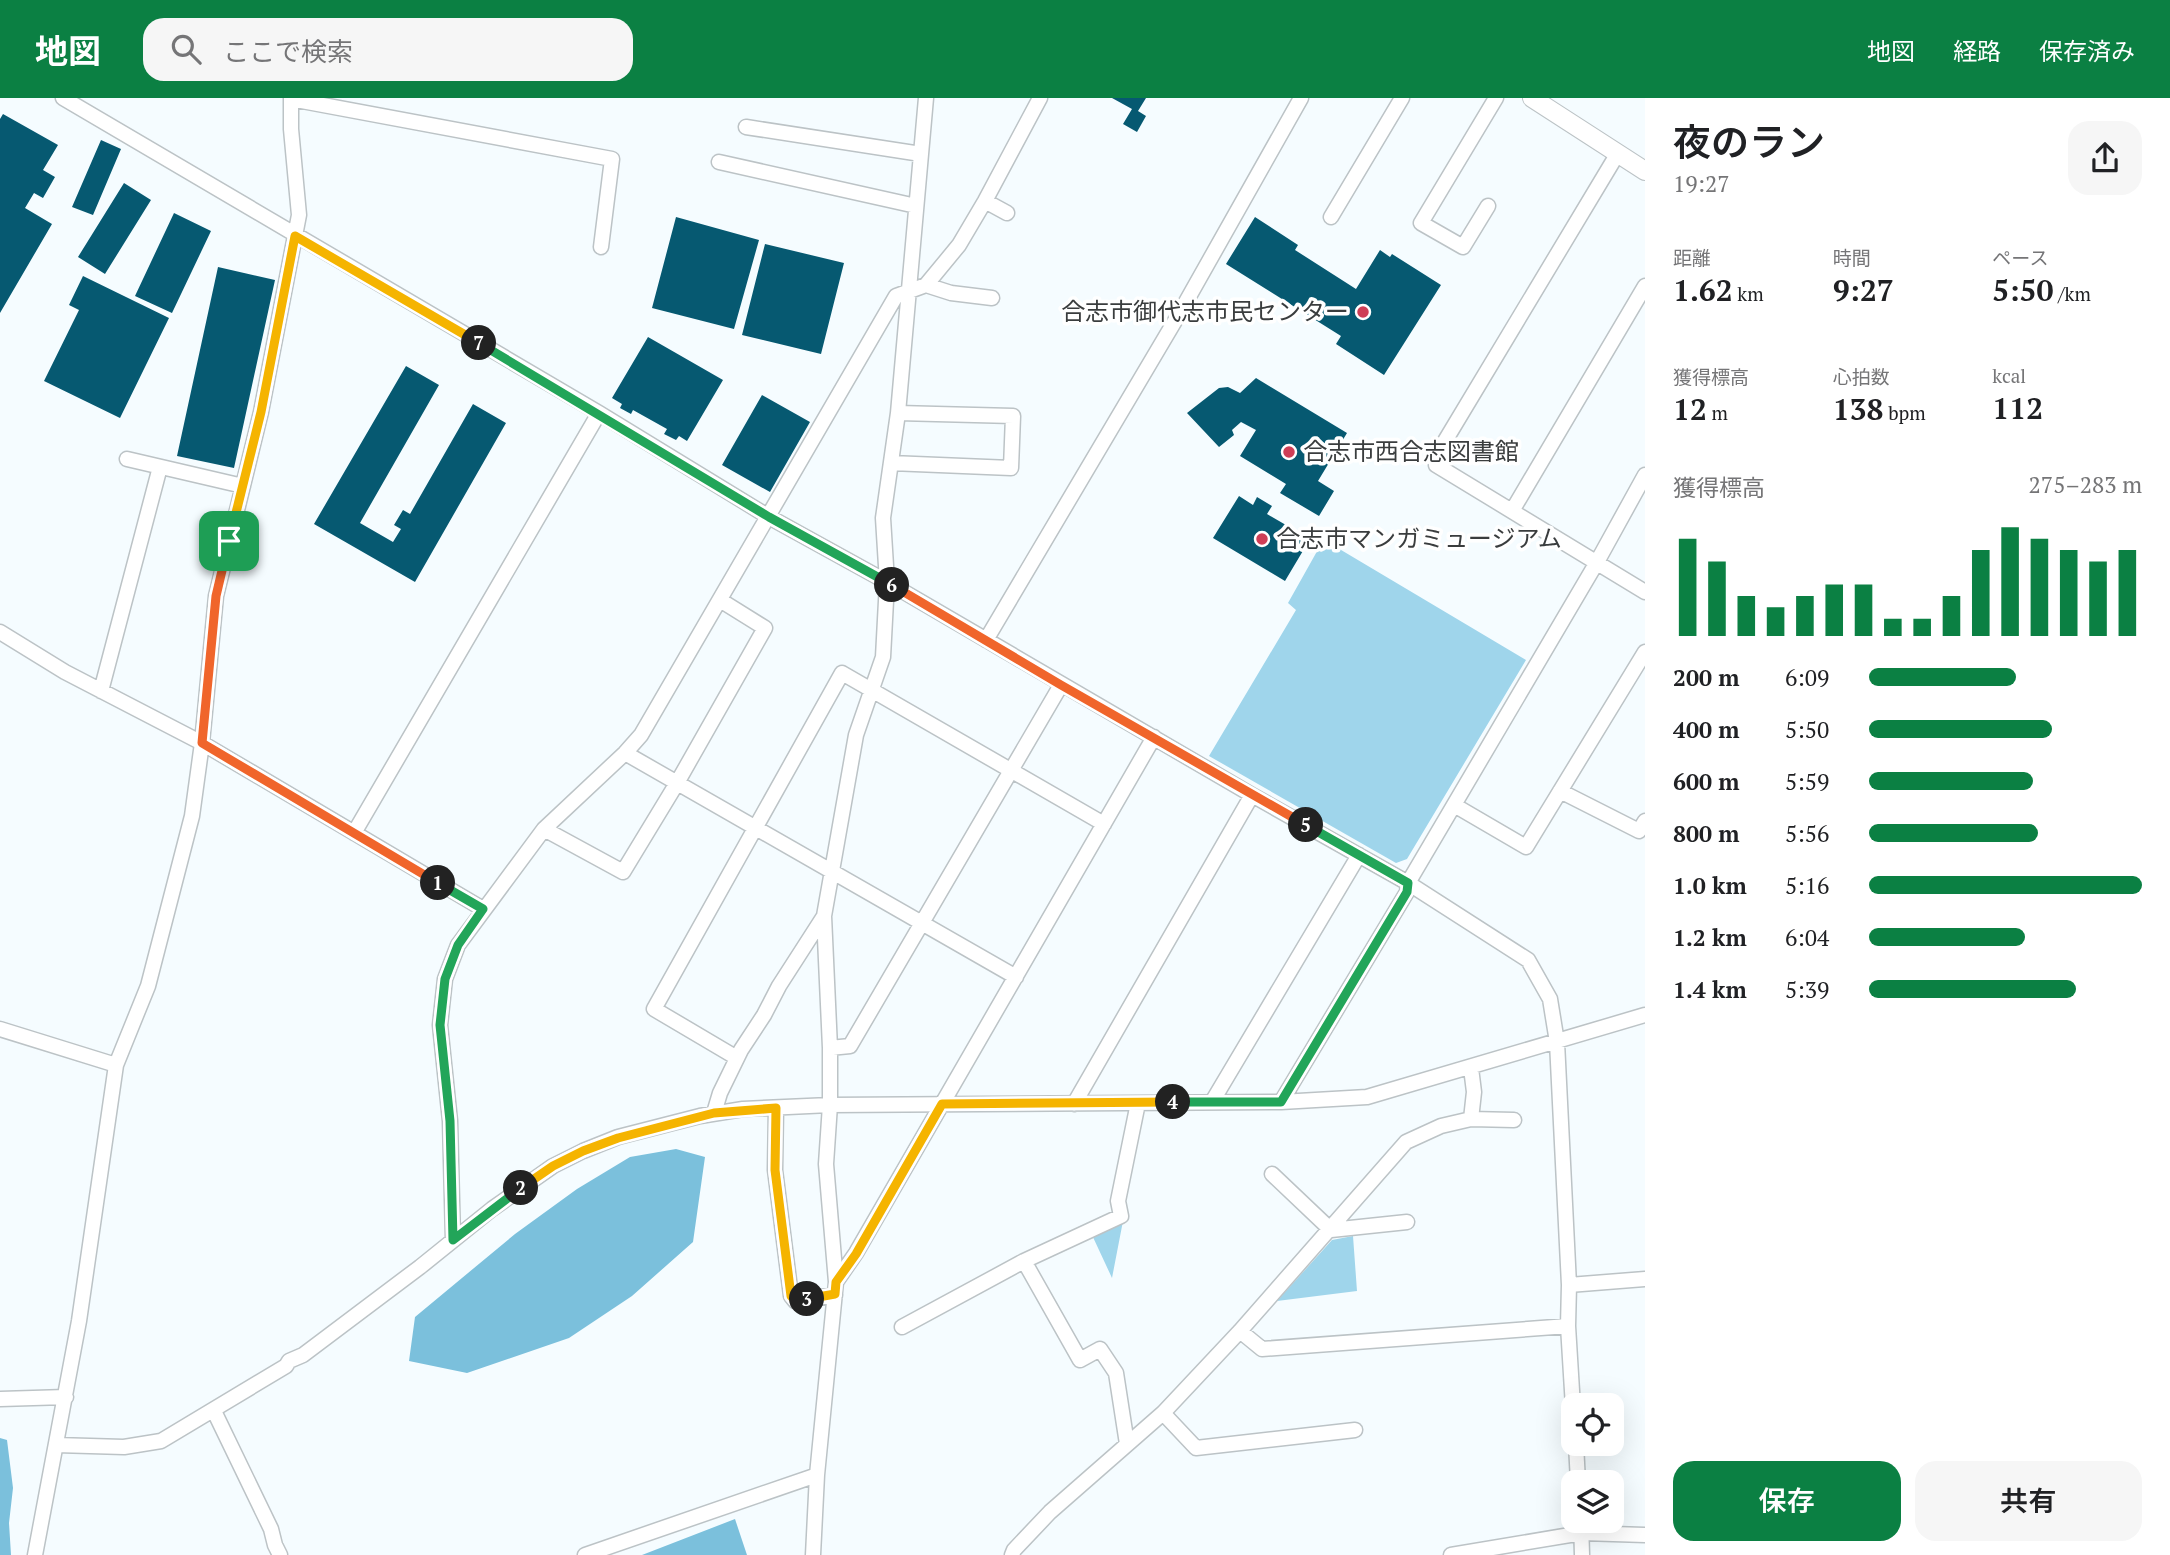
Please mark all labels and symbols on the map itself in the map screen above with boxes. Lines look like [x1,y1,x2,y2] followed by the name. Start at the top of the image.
[1061,295,1349,327] place label: 合志市御代志市民センター
[1355,304,1371,320] marker: 合志市御代志市民センター
[462,326,496,360] pin: 7
[1303,435,1519,467] place label: 合志市西合志図書館
[1281,444,1297,460] marker: 合志市西合志図書館
[199,511,259,571] pin
[1276,522,1562,554] place label: 合志市マンガミュージアム
[1254,531,1270,547] marker: 合志市マンガミュージアム
[874,568,910,602] pin: 6
[1288,808,1324,842] pin: 5
[420,866,456,900] pin: 1
[1156,1084,1190,1119] pin: 4
[504,1170,538,1206] pin: 2
[790,1282,824,1316] pin: 3

